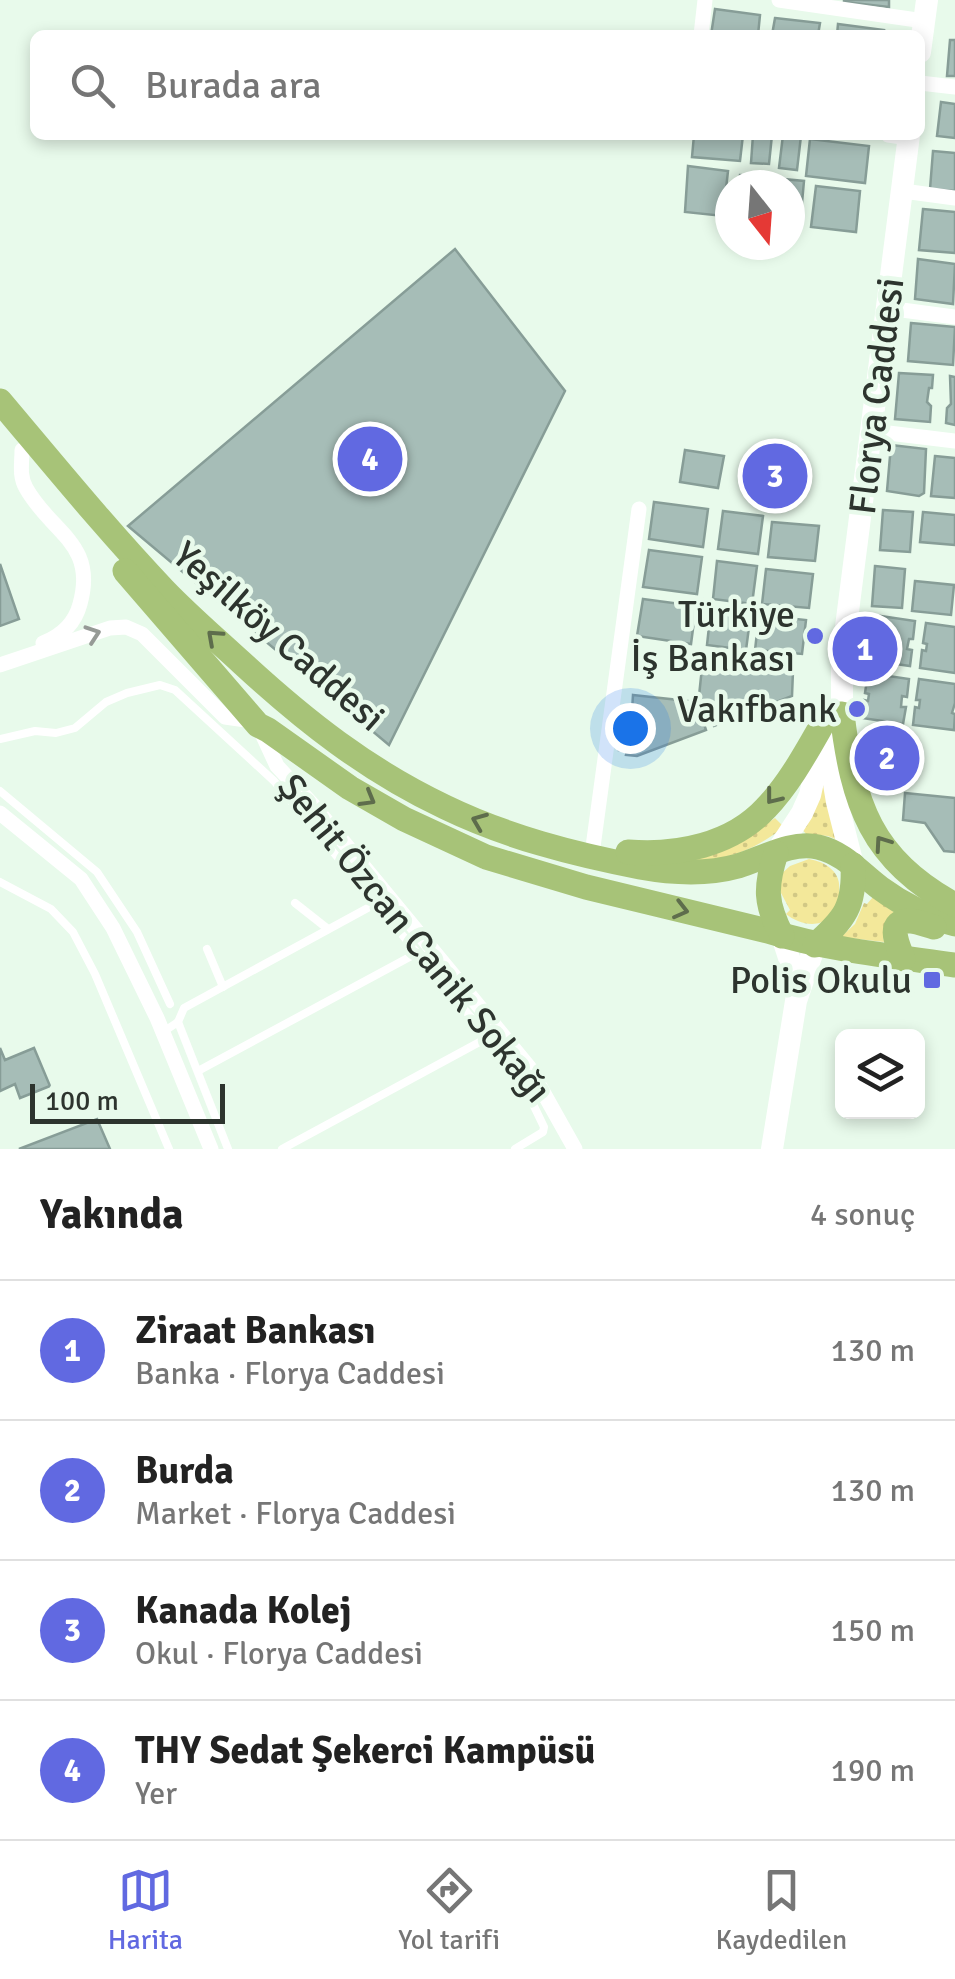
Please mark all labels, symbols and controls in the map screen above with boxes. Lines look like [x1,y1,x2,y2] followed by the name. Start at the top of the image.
[30,30,925,140] search box
[65,58,120,113] icon: search
[145,62,322,109] text: Burada ara
[715,170,805,260] north arrow
[839,275,914,517] street label: Florya Caddesi
[338,422,402,496] pin: 4
[742,438,808,514] pin: 3
[163,531,394,741] street label: Yeşilköy Caddesi
[631,591,795,682] place label: Türkiye İş Bankası
[832,612,898,686] pin: 1
[804,625,826,647] marker: Türkiye İş Bankası
[83,626,100,646] one-way arrow
[207,631,226,649] one-way arrow
[677,686,837,733] place label: Vakıfbank
[846,698,868,720] marker: Vakıfbank
[605,703,656,754] your location
[854,720,920,796] pin: 2
[268,764,562,1112] street label: Şehit Özcan Canik Sokağı
[357,786,375,806] one-way arrow
[768,786,785,804] one-way arrow
[471,813,489,833] one-way arrow
[876,835,894,854] one-way arrow
[672,898,689,919] one-way arrow
[730,957,912,1004] place label: Polis Okulu
[921,969,943,991] marker: Polis Okulu
[835,1029,925,1119] map controls
[835,1029,925,1119] button: layers
[30,1079,225,1124] scale bar
[45,1084,119,1118] text: 100 m
[40,1189,184,1240] text: Yakında
[810,1195,915,1234] text: 4 sonuç
[135,1307,376,1354] text: Ziraat Bankası
[64,1331,81,1370] text: 1
[831,1331,915,1370] text: 130 m
[135,1354,445,1393] text: Banka · Florya Caddesi
[135,1447,234,1494] text: Burda
[64,1471,81,1510] text: 2
[831,1471,915,1510] text: 130 m
[135,1494,456,1533] text: Market · Florya Caddesi
[135,1587,351,1634] text: Kanada Kolej
[64,1611,81,1650] text: 3
[831,1611,915,1650] text: 150 m
[135,1634,423,1673] text: Okul · Florya Caddesi
[135,1727,595,1774] text: THY Sedat Şekerci Kampüsü
[64,1751,81,1790] text: 4
[831,1751,915,1790] text: 190 m
[135,1774,177,1813] text: Yer
[108,1863,183,1957] tab: Harita
[398,1863,500,1957] tab: Yol tarifi
[715,1863,847,1957] tab: Kaydedilen

